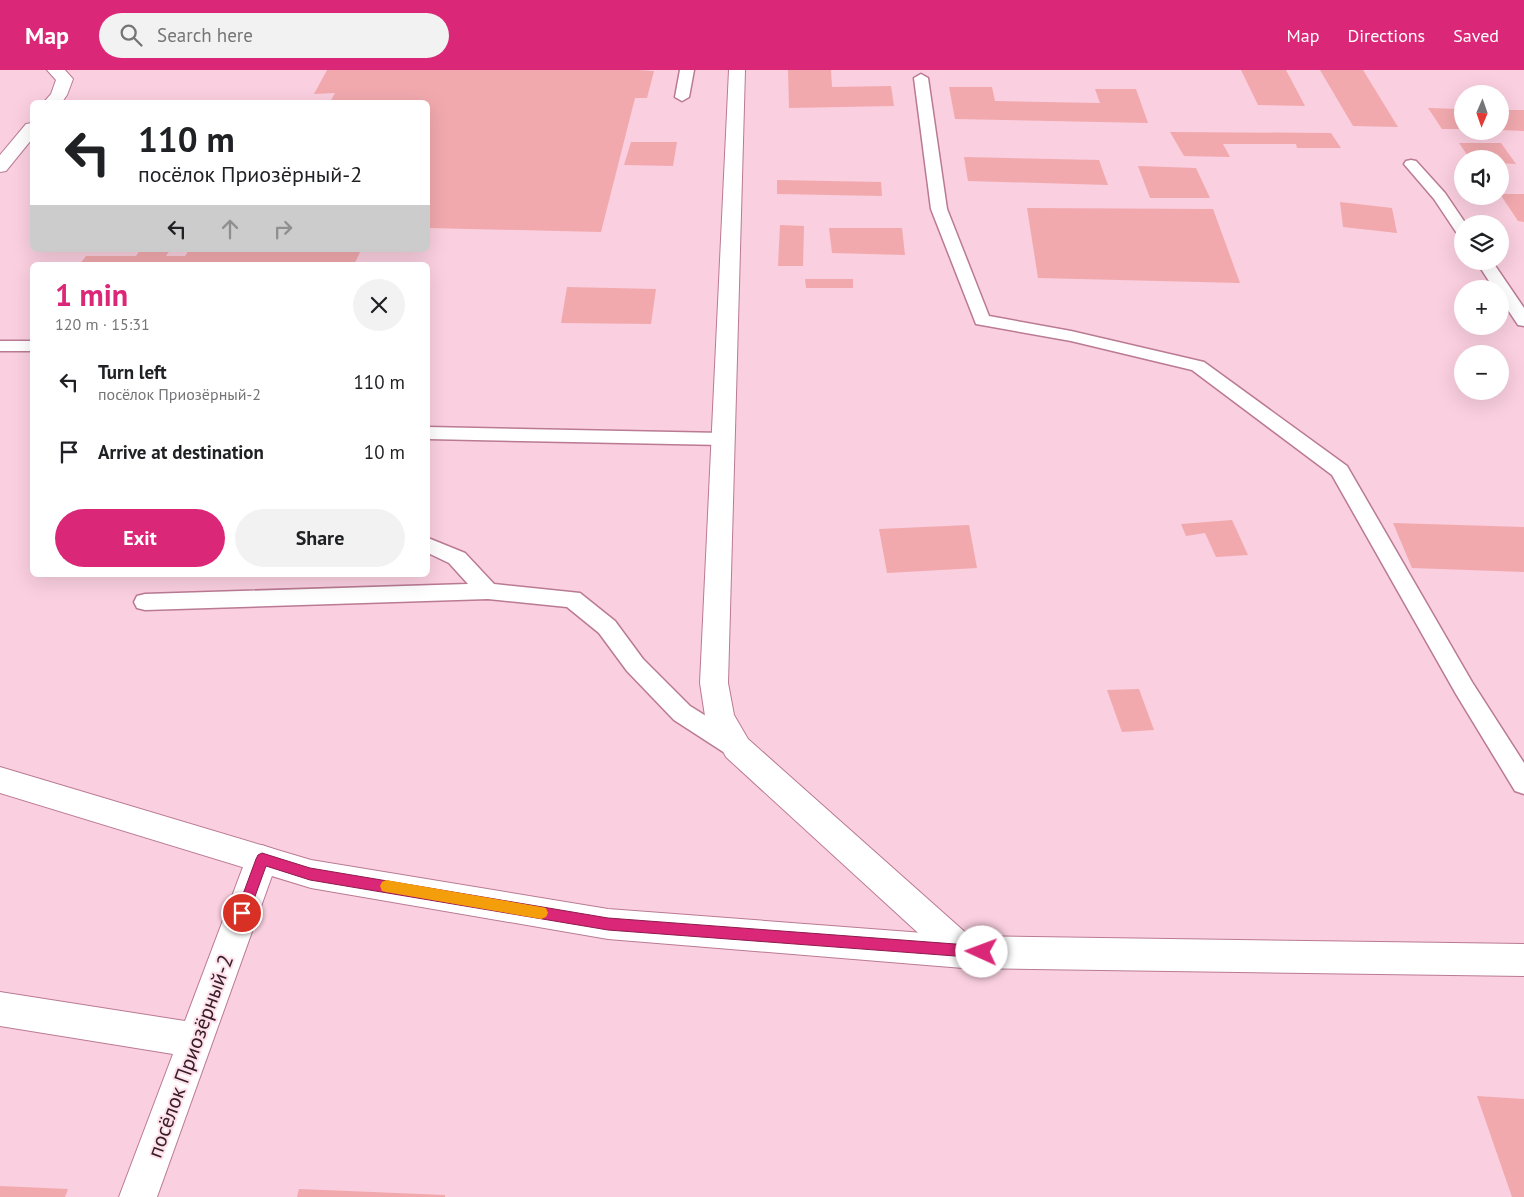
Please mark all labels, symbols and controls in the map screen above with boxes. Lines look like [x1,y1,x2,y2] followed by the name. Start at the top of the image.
[99,13,449,58] search box
[25,20,69,51] text: Map
[117,21,145,49] icon: search
[157,23,253,47] text: Search here
[1287,24,1319,47] text: Map
[1347,24,1425,47] text: Directions
[1453,24,1499,47] text: Saved
[1454,85,1509,140] north arrow
[1454,85,1509,400] map controls
[138,116,235,162] text: 110 m
[55,120,120,185] icon: left
[1454,150,1509,205] button: sound
[138,160,362,188] text: посёлок Приозёрный-2
[163,215,191,243] icon: left
[216,215,244,243] icon: ahead
[269,215,297,243] icon: right
[1454,215,1509,270] button: layers
[55,275,128,314] text: 1 min
[353,279,405,331] button: close
[1454,280,1509,335] button: +
[55,314,150,334] text: 120 m · 15:31
[1454,345,1509,400] button: −
[98,360,167,384] text: Turn left
[55,368,83,396] icon: left
[353,370,405,394] text: 110 m
[98,384,261,404] text: посёлок Приозёрный-2
[55,438,83,466] icon: arrive
[98,440,264,464] text: Arrive at destination
[364,440,405,464] text: 10 m
[55,509,225,567] button: Exit
[235,509,405,567] button: Share
[221,892,263,934] pin
[228,899,256,927] icon: arrive
[955,925,1007,977] position arrow
[141,951,239,1161] street label: посёлок Приозёрный-2

